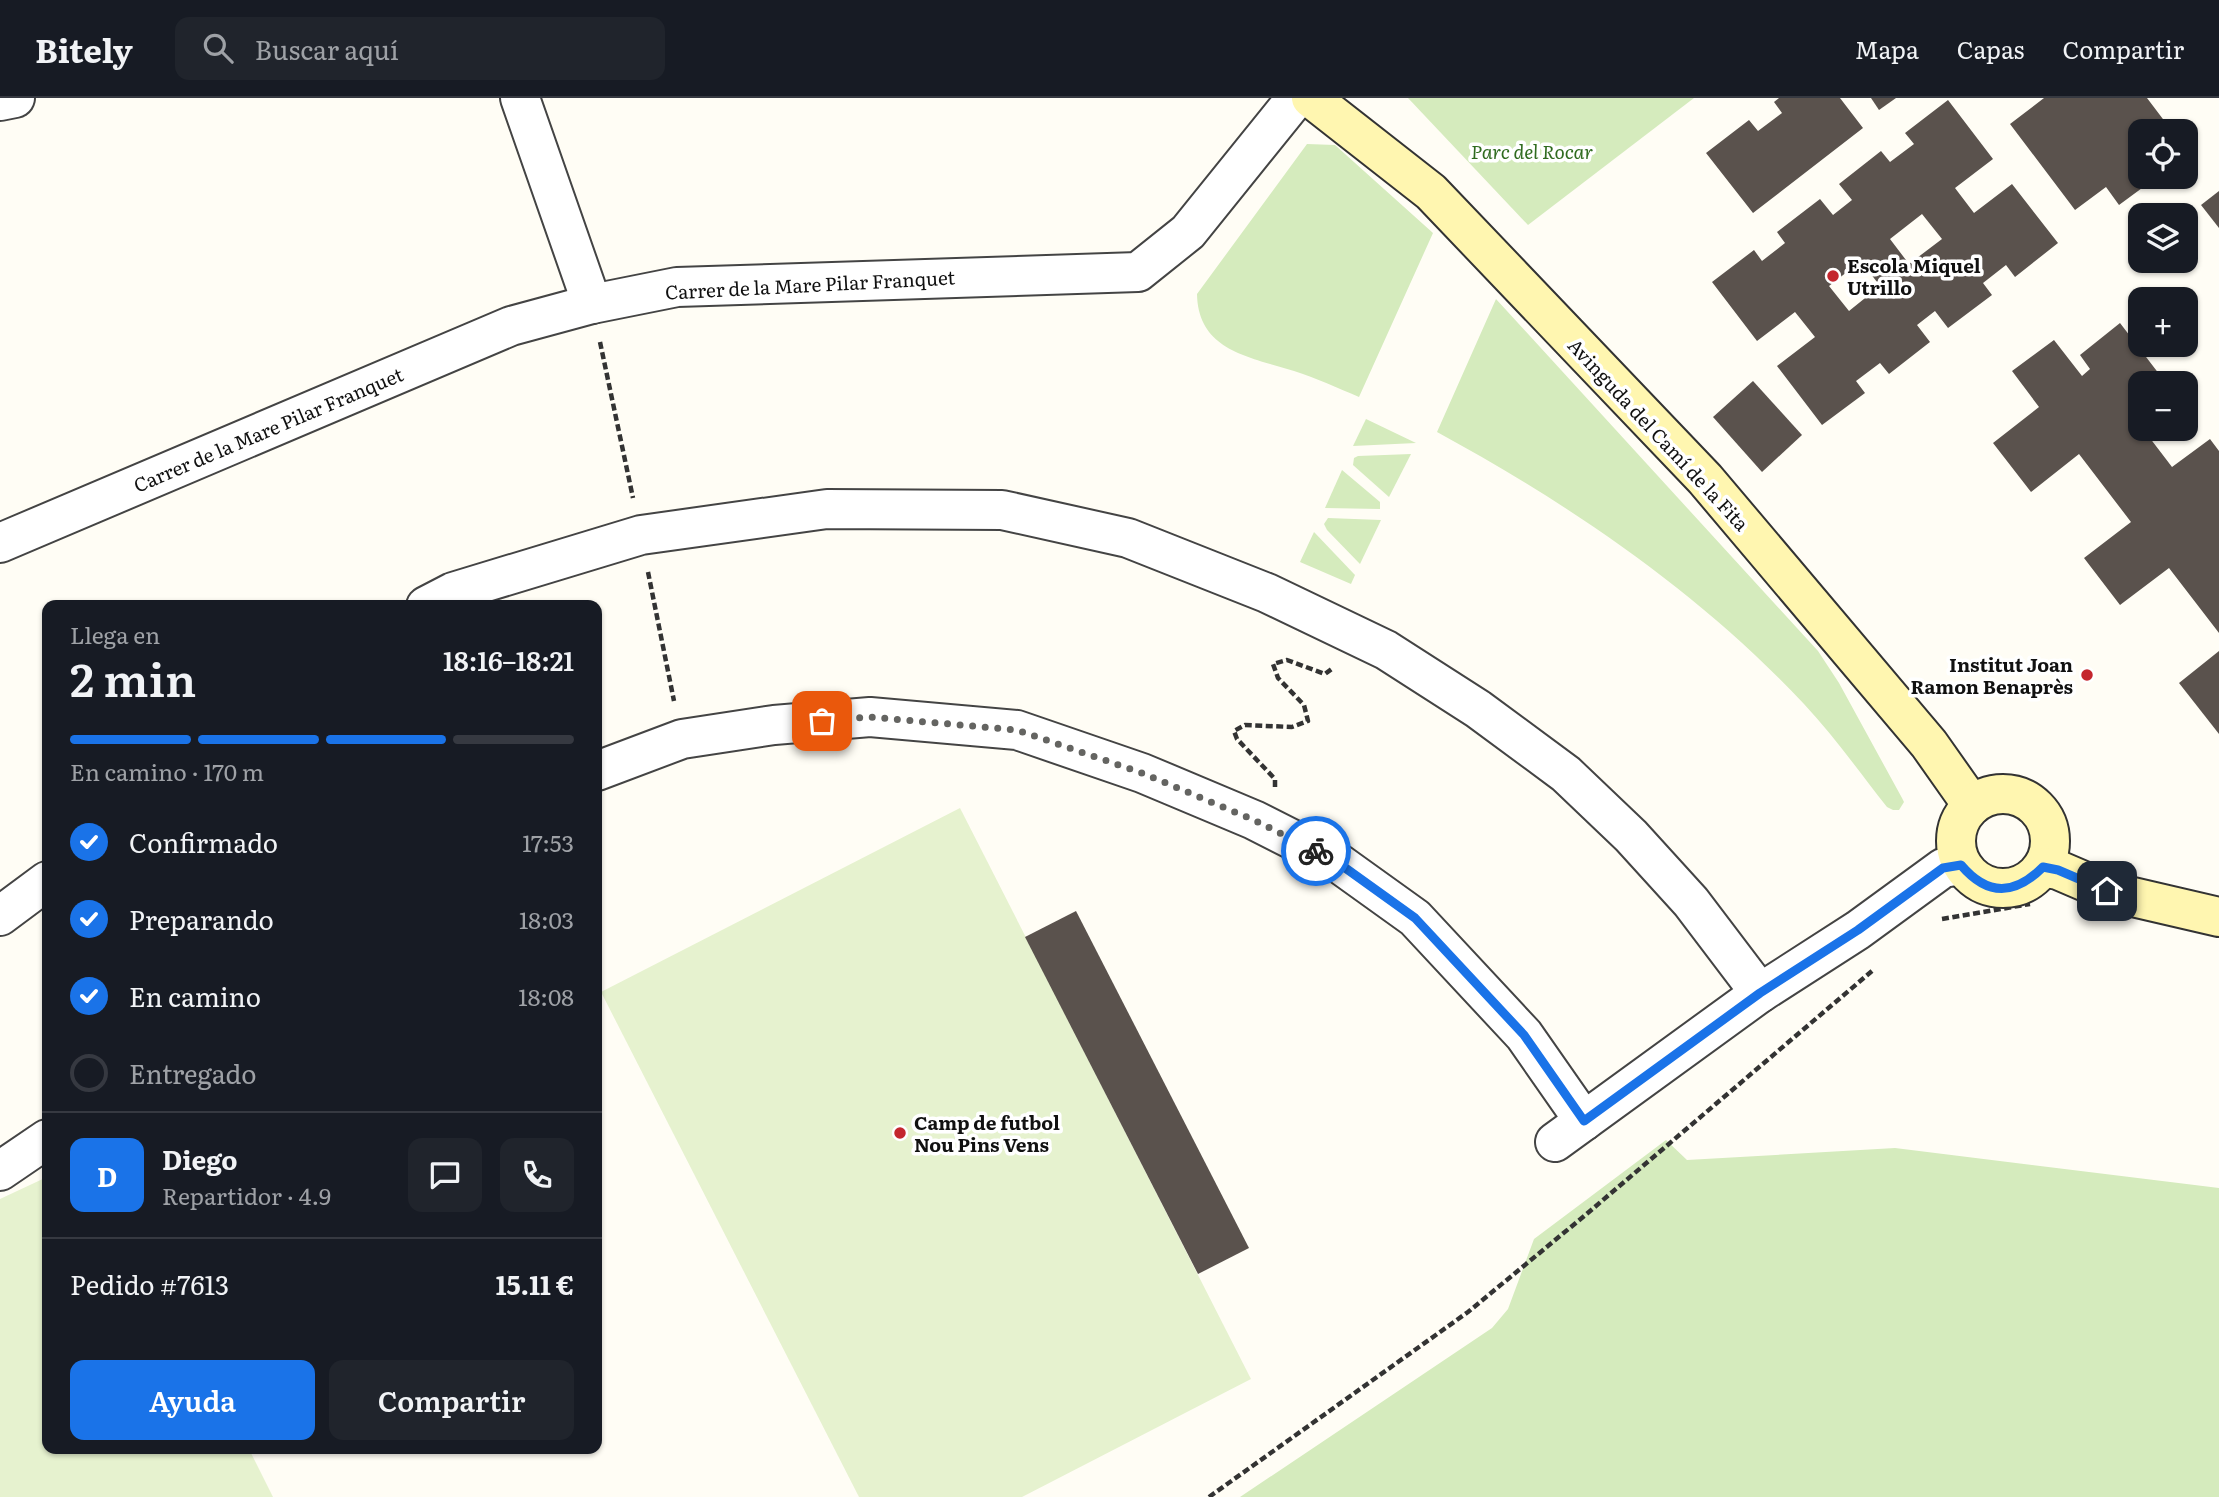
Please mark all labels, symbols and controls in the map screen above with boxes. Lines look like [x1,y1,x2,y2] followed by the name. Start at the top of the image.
[175,17,665,80] search box
[35,24,133,73] text: Bitely
[199,29,237,67] icon: search
[255,29,399,68] text: Buscar aquí
[1855,31,1919,66] text: Mapa
[1957,31,2024,66] text: Capas
[2062,31,2184,66] text: Compartir
[2128,119,2198,441] map controls
[2128,119,2198,189] button: locate
[1471,137,1593,165] park label: Parc del Rocar
[2128,203,2198,273] button: layers
[1847,251,1981,301] place label: Escola Miquel Utrillo
[664,262,956,306] street label: Carrer de la Mare Pilar Franquet
[1825,268,1841,284] marker: Escola Miquel Utrillo
[2128,287,2198,357] button: +
[1562,331,1756,537] street label: Avinguda del Camí de la Fita
[129,359,407,499] street label: Carrer de la Mare Pilar Franquet
[2128,371,2198,441] button: −
[70,617,160,651] text: Llega en
[443,640,574,679] text: 18:16–18:21
[70,643,196,711] text: 2 min
[1911,650,2073,700] place label: Institut Joan Ramon Benaprès
[2079,667,2095,683] marker: Institut Joan Ramon Benaprès
[792,691,852,751] pin
[803,702,841,740] icon: bag
[70,754,264,788] text: En camino · 170 m
[1281,816,1351,886] courier
[129,822,278,861] text: Confirmado
[70,823,108,861] icon: check
[522,825,574,859] text: 17:53
[1297,832,1335,870] icon: bike
[2077,861,2137,921] pin
[2088,872,2126,910] icon: home
[129,899,274,938] text: Preparando
[70,900,108,938] icon: check
[519,902,574,936] text: 18:03
[129,976,261,1015] text: En camino
[70,977,108,1015] icon: check
[518,979,574,1013] text: 18:08
[129,1053,256,1092] text: Entregado
[914,1108,1060,1158] place label: Camp de futbol Nou Pins Vens
[892,1125,908,1141] marker: Camp de futbol Nou Pins Vens
[408,1138,482,1212] button: chat
[500,1138,574,1212] button: phone
[162,1139,238,1178] text: Diego
[97,1156,117,1195] text: D
[162,1178,331,1212] text: Repartidor · 4.9
[70,1264,229,1303] text: Pedido #7613
[496,1264,574,1303] text: 15.11 €
[70,1360,315,1440] button: Ayuda
[329,1360,574,1440] button: Compartir

